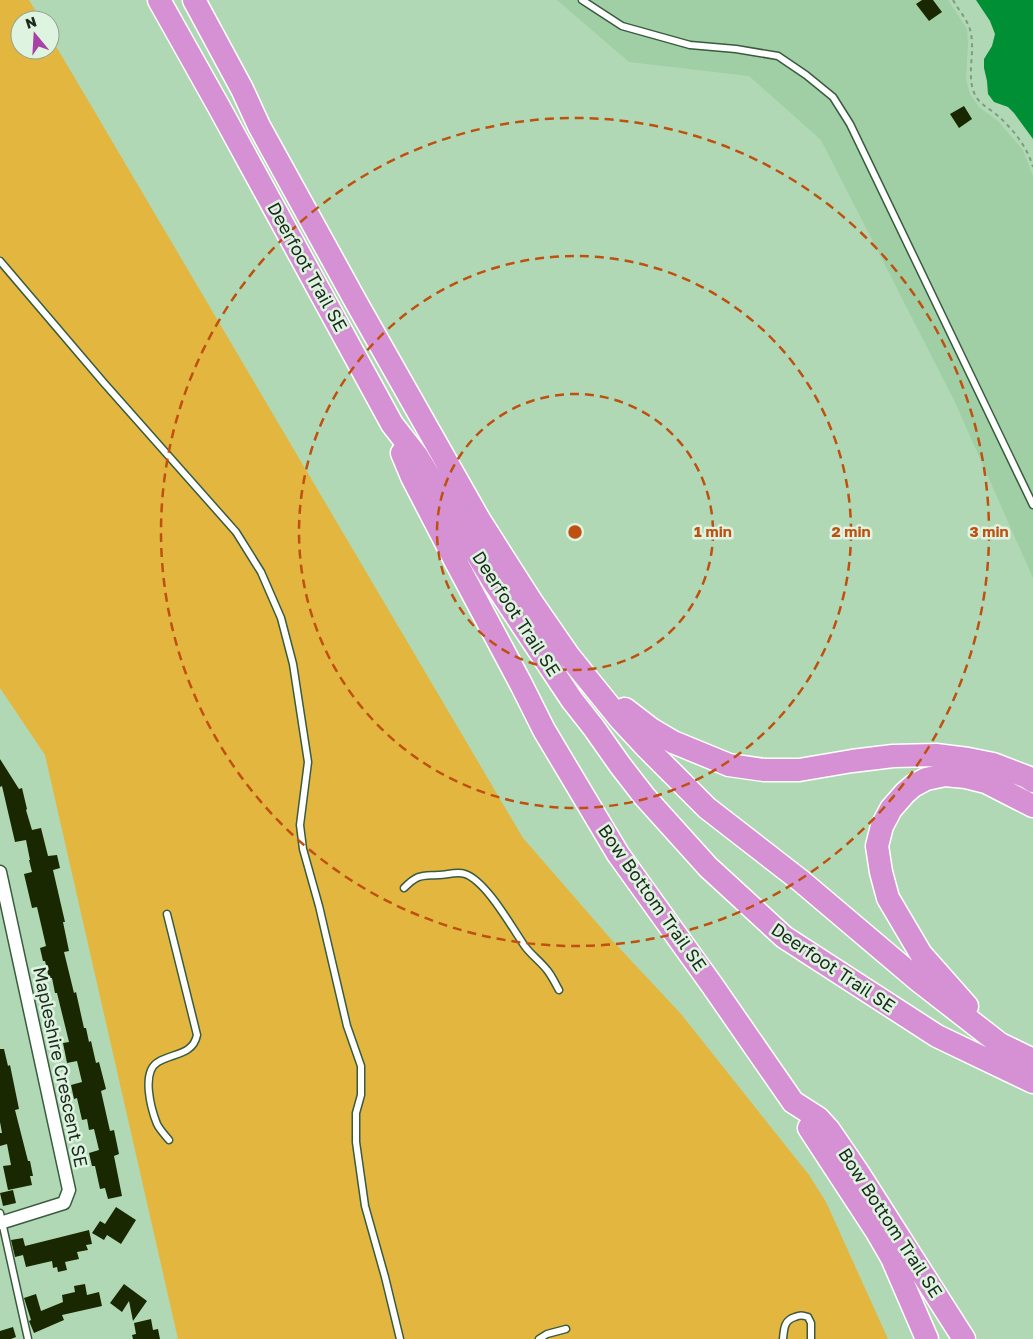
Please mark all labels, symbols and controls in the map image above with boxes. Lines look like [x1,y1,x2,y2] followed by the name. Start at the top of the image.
[10,10,60,60] north arrow
[23,12,39,32] text: N
[263,198,353,335] street label: Deerfoot Trail SE
[694,522,732,540] text: 1 min
[831,522,871,540] text: 2 min
[969,522,1009,540] text: 3 min
[566,523,584,541] centre of rings
[468,547,565,680] street label: Deerfoot Trail SE
[594,820,712,975] street label: Bow Bottom Trail SE
[767,918,900,1017] street label: Deerfoot Trail SE
[29,965,93,1169] street label: Mapleshire Crescent SE
[834,1143,948,1301] street label: Bow Bottom Trail SE

